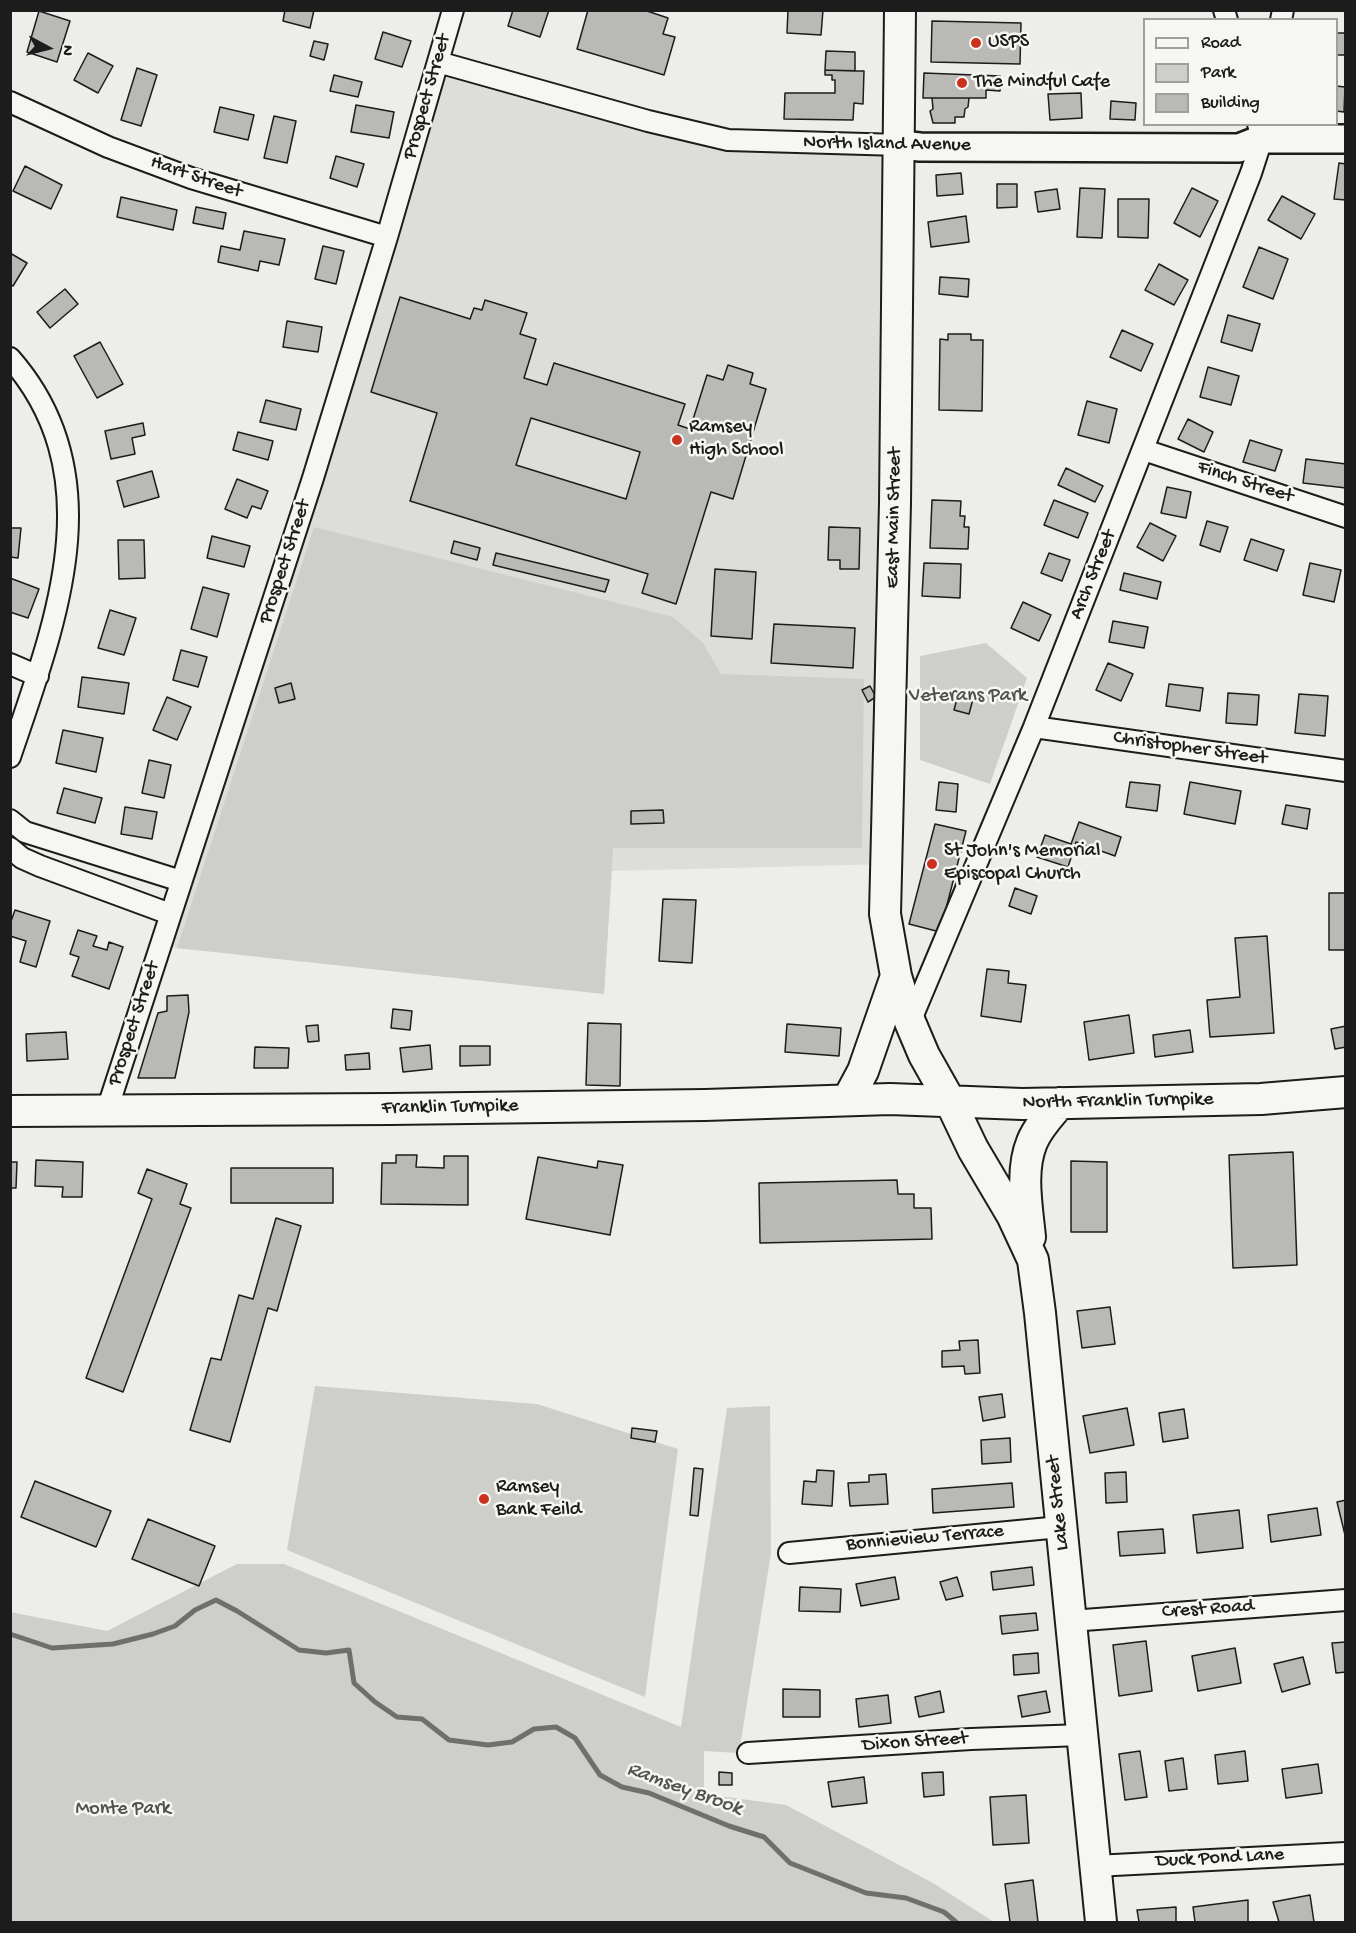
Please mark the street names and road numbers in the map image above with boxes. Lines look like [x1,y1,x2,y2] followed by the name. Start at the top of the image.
[399,32,457,162] street label: Prospect Street
[803,132,971,158] street label: North Island Avenue
[147,151,245,205] street label: Hart Street
[882,447,908,589] street label: East Main Street
[1194,456,1296,510] street label: Finch Street
[255,497,317,627] street label: Prospect Street
[1065,527,1123,623] street label: Arch Street
[1112,726,1268,772] street label: Christopher Street
[104,959,166,1089] street label: Prospect Street
[1022,1088,1214,1116] street label: North Franklin Turnpike
[381,1095,519,1121] street label: Franklin Turnpike
[1042,1454,1076,1552] street label: Lake Street
[845,1520,1005,1558] street label: Bonnieview Terrace
[1161,1595,1255,1625] street label: Crest Road
[861,1727,969,1759] street label: Dixon Street
[1155,1844,1285,1874] street label: Duck Pond Lane

